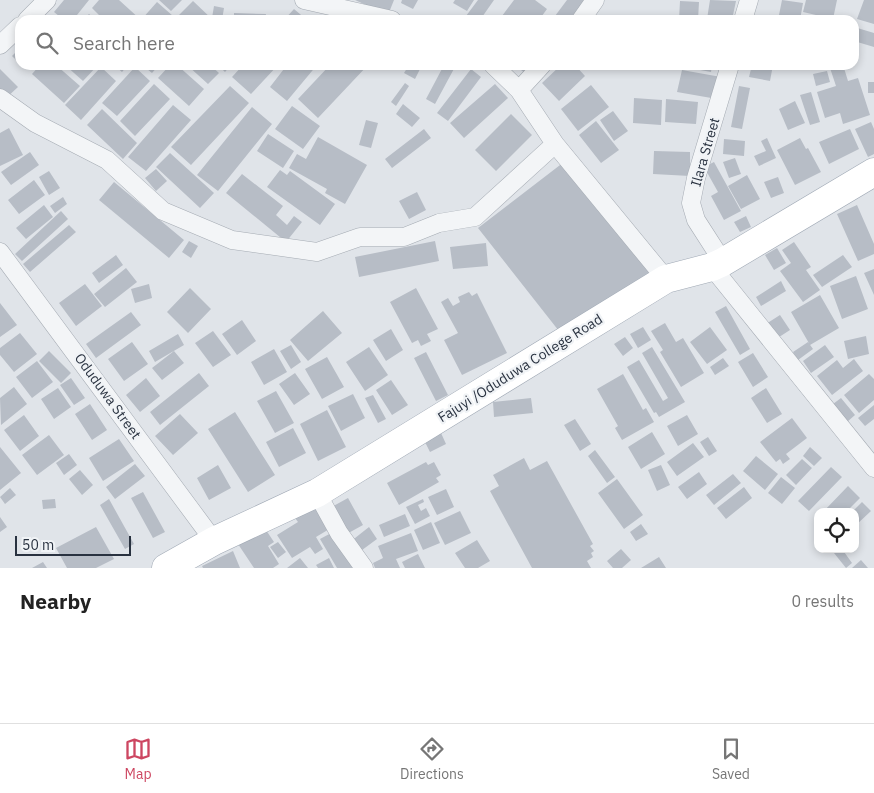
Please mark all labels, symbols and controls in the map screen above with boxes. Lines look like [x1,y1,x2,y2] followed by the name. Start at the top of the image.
[15,15,859,70] search box
[33,29,61,57] icon: search
[73,31,175,55] text: Search here
[687,115,723,189] street label: Ilara Street
[434,310,606,426] street label: Fajuyi /Oduduwa College Road
[71,350,145,443] street label: Oduduwa Street
[814,508,859,553] map controls
[814,508,859,553] button: locate
[15,533,131,556] scale bar
[22,536,54,554] text: 50 m
[20,587,91,615] text: Nearby
[791,591,854,611] text: 0 results
[124,735,152,783] tab: Map
[400,735,464,783] tab: Directions
[712,735,750,783] tab: Saved

